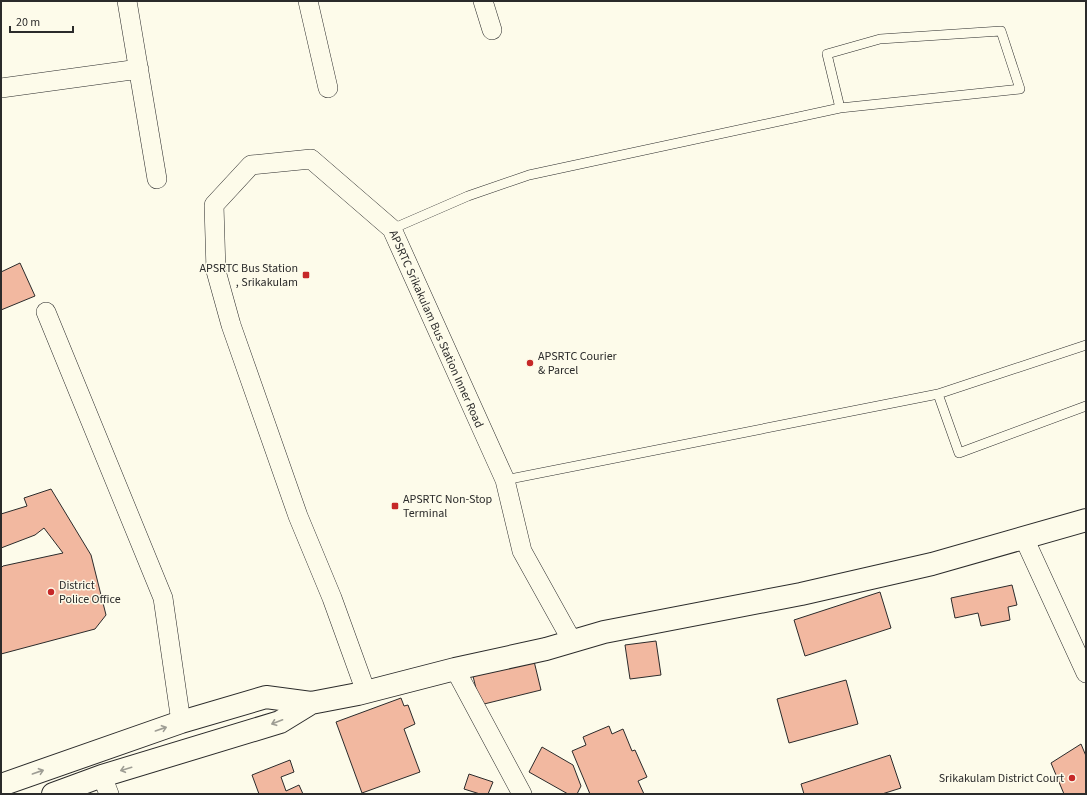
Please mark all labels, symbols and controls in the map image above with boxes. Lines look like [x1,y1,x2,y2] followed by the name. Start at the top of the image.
[10,8,73,34] scale bar
[16,14,40,31] text: 20 m
[385,227,487,431] street label: APSRTC Srikakulam Bus Station Inner Road
[199,260,298,291] place label: APSRTC Bus Station , Srikakulam
[301,270,311,280] marker: APSRTC Bus Station , Srikakulam
[538,348,618,379] place label: APSRTC Courier & Parcel
[525,358,535,368] marker: APSRTC Courier & Parcel
[403,491,493,522] place label: APSRTC Non-Stop Terminal
[390,501,400,511] marker: APSRTC Non-Stop Terminal
[59,577,121,608] place label: District Police Office
[46,587,56,597] marker: District Police Office
[271,719,283,727] one-way arrow
[154,725,167,732] one-way arrow
[120,766,133,773] one-way arrow
[31,768,44,775] one-way arrow
[939,770,1064,787] place label: Srikakulam District Court
[1067,773,1077,783] marker: Srikakulam District Court

